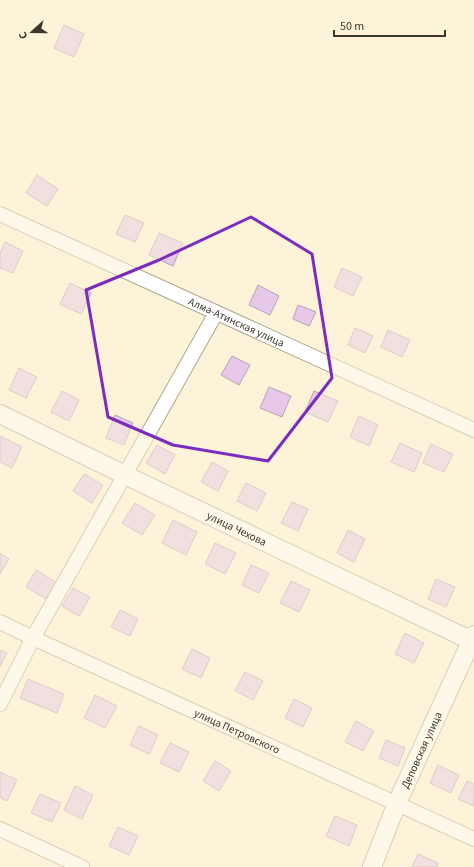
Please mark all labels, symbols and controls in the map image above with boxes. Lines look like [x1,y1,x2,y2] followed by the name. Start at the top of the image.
[12,12,52,52] north arrow
[334,12,445,38] scale bar
[340,18,364,35] text: 50 m
[15,29,31,41] text: С
[186,293,287,350] street label: Алма-Атинская улица
[204,508,269,549] street label: улица Чехова
[192,705,282,757] street label: улица Петровского
[397,709,445,791] street label: Деповская улица

